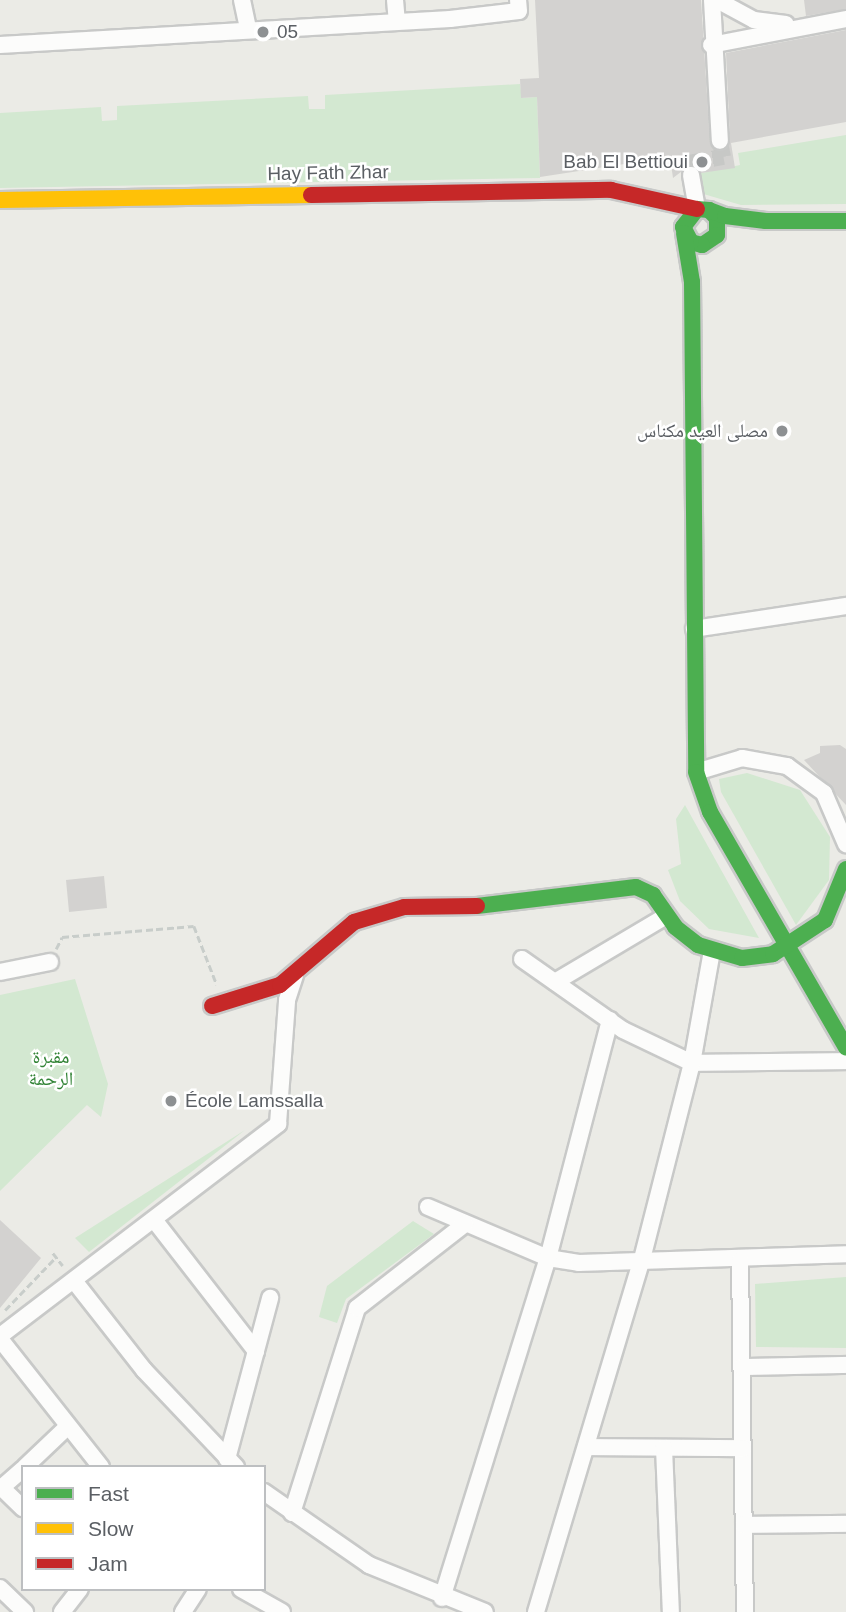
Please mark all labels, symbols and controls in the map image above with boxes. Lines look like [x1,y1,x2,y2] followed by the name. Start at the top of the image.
[277,21,298,43] place label: 05
[255,24,271,40] marker: 05
[563,151,688,173] place label: Bab El Bettioui
[694,154,710,170] marker: Bab El Bettioui
[267,161,389,185] street label: Hay Fath Zhar
[637,420,768,442] place label: مصلى العيد مكناس
[774,423,790,439] marker: مصلى العيد مكناس
[29,1046,73,1090] park label: مقبرة الرحمة
[185,1090,323,1112] place label: École Lamssalla
[163,1093,179,1109] marker: École Lamssalla
[21,1465,266,1591] legend
[88,1482,129,1505] text: Fast
[88,1517,134,1540] text: Slow
[88,1552,128,1575] text: Jam

